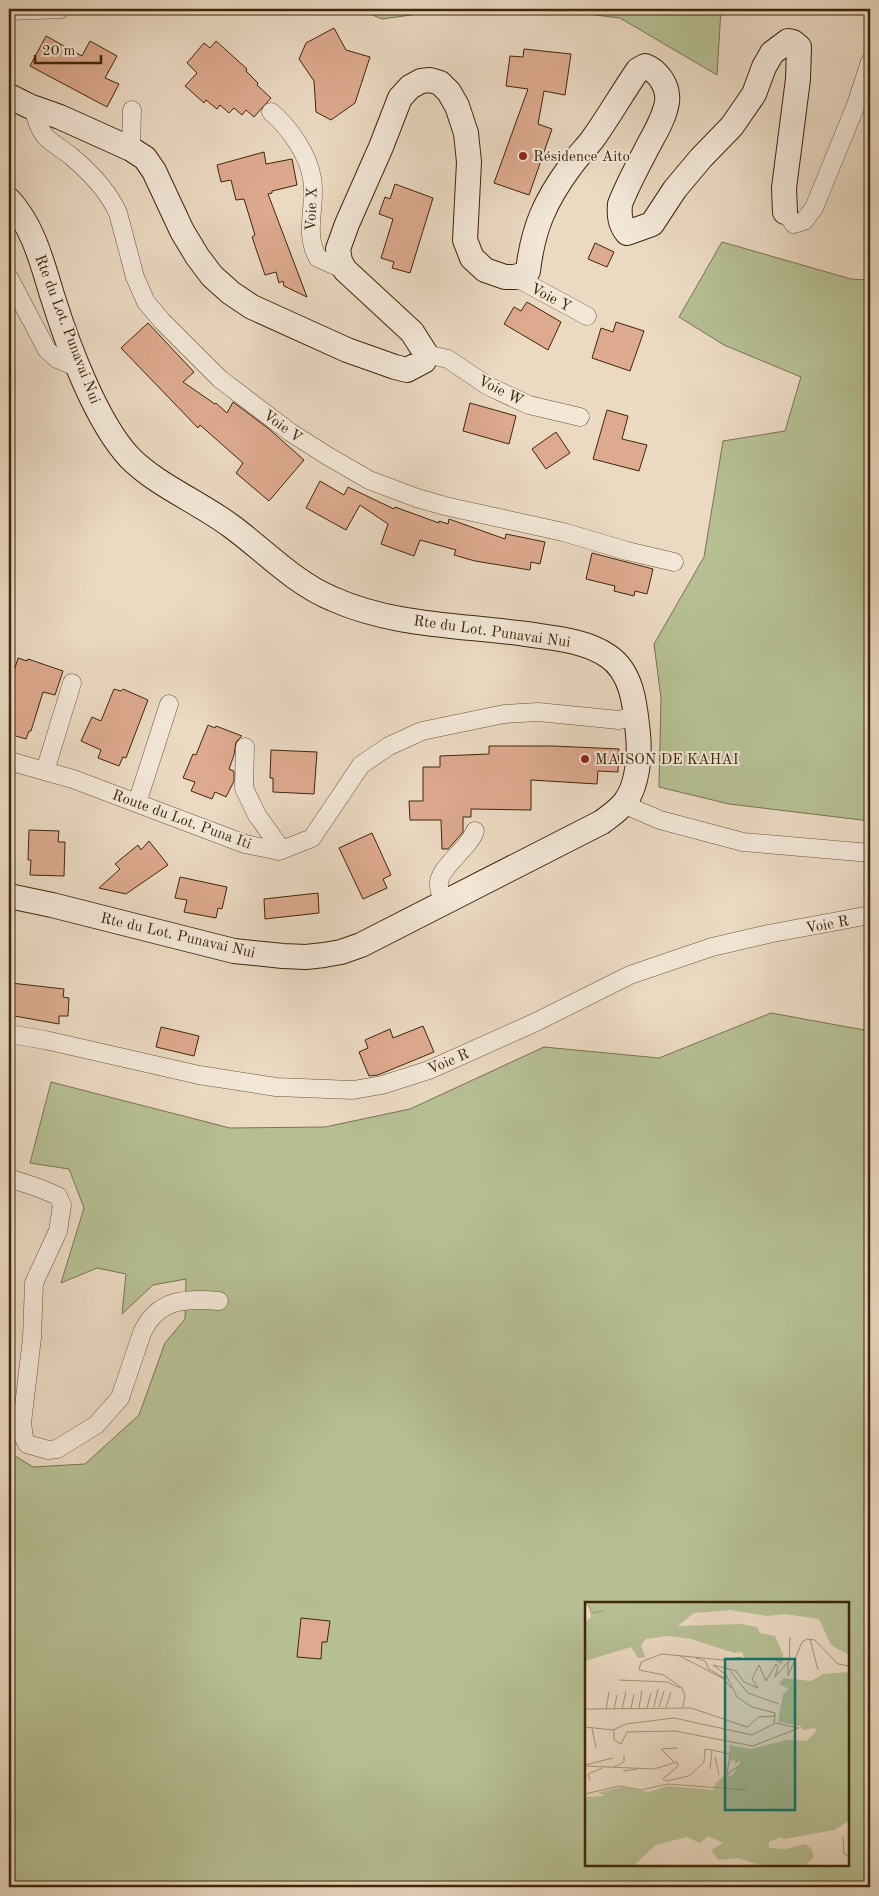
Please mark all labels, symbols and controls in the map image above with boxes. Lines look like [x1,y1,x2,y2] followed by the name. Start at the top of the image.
[35,32,101,64] scale bar
[42,44,76,59] text: 20 m
[517,150,529,162] marker: Résidence Aito
[533,150,630,165] place label: Résidence Aito
[304,187,321,231] street label: Voie X
[31,253,102,406] street label: Rte du Lot. Punavai Nui
[528,281,573,315] street label: Voie Y
[475,374,525,409] street label: Voie W
[260,408,305,447] street label: Voie V
[412,614,571,651] street label: Rte du Lot. Punavai Nui
[579,753,591,765] marker: MAISON DE KAHAI
[595,753,739,768] place label: MAISON DE KAHAI
[110,788,253,853] street label: Route du Lot. Puna Iti
[99,911,256,962] street label: Rte du Lot. Punavai Nui
[805,914,850,937] street label: Voie R
[426,1047,472,1078] street label: Voie R
[585,1602,849,1866] inset map

